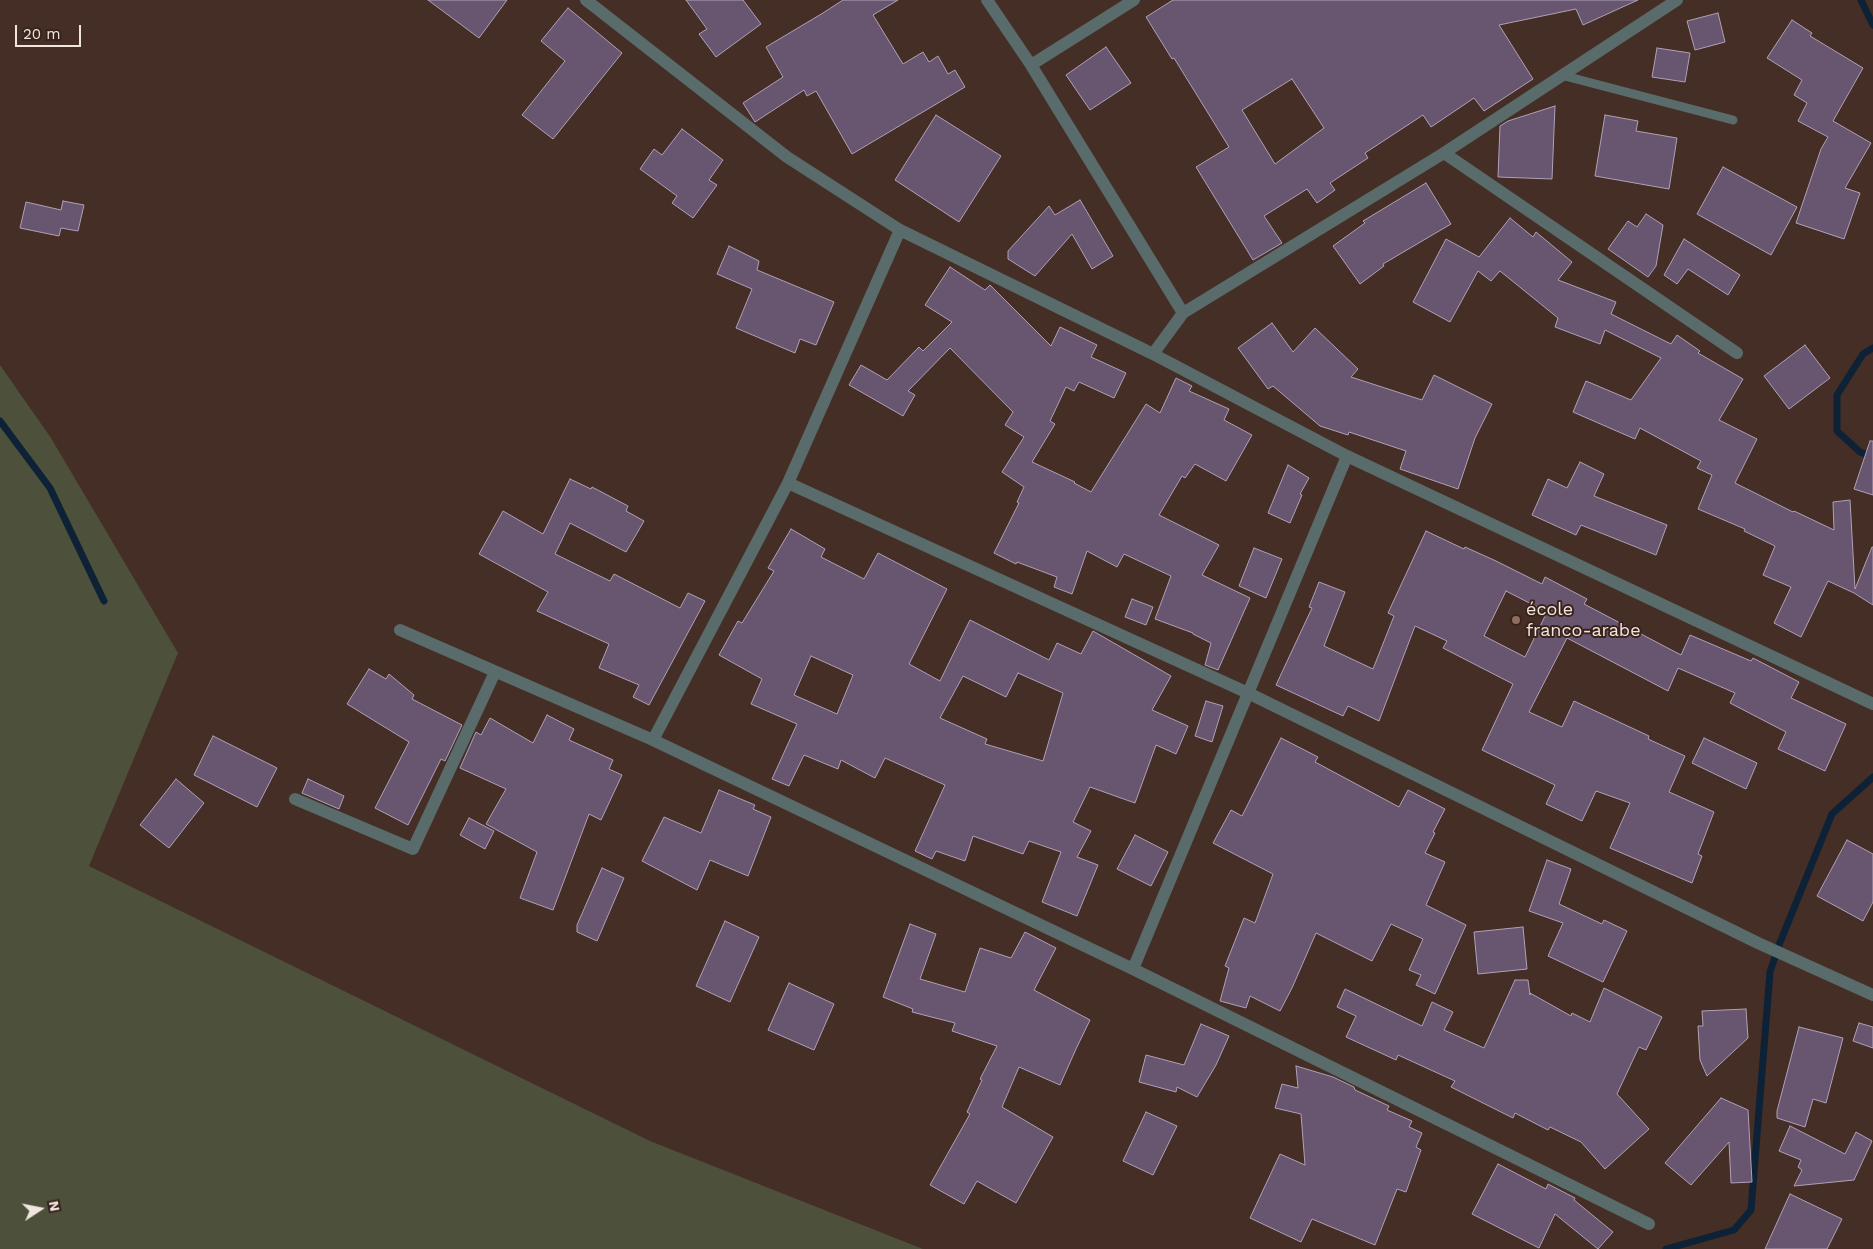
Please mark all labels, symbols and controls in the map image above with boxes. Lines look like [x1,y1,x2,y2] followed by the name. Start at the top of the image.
[18,15,84,47] scale bar
[23,25,61,43] text: 20 m
[1526,599,1641,642] place label: école franco-arabe
[1510,614,1522,626] marker: école franco-arabe
[15,1184,65,1234] north arrow
[46,1200,64,1213] text: N

